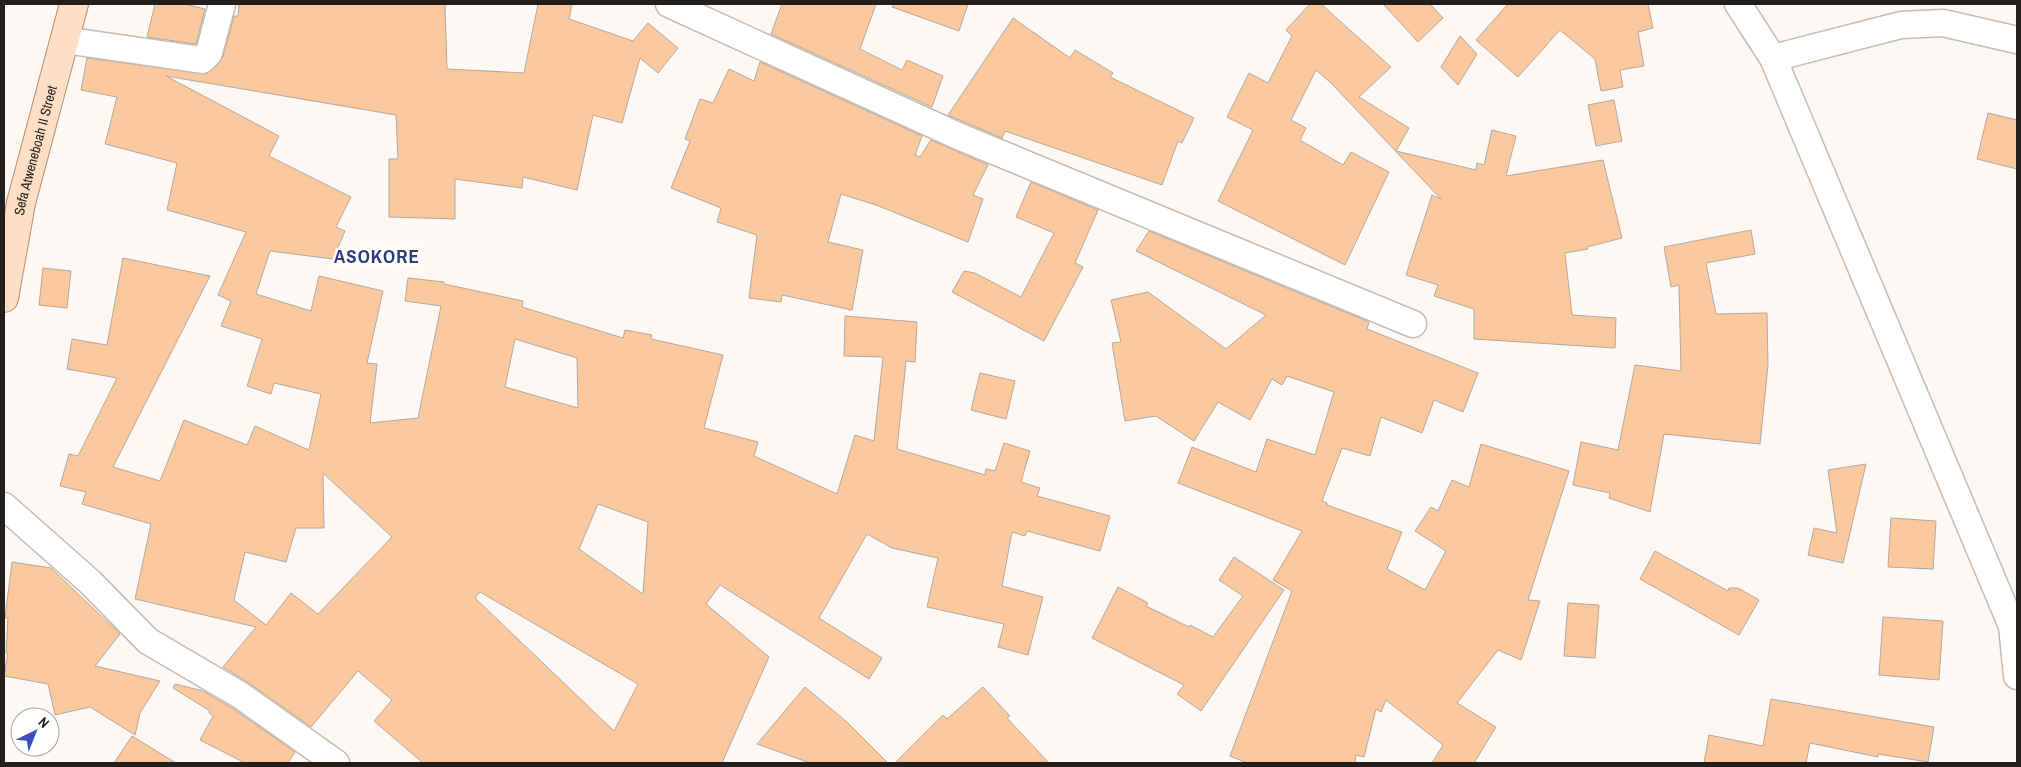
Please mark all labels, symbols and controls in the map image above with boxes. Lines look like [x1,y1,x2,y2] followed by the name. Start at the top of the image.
[10,83,61,217] street label: Sefa Atweneboah II Street
[334,243,420,269] district label: ASOKORE
[10,707,60,757] north arrow
[35,713,53,732] text: N

